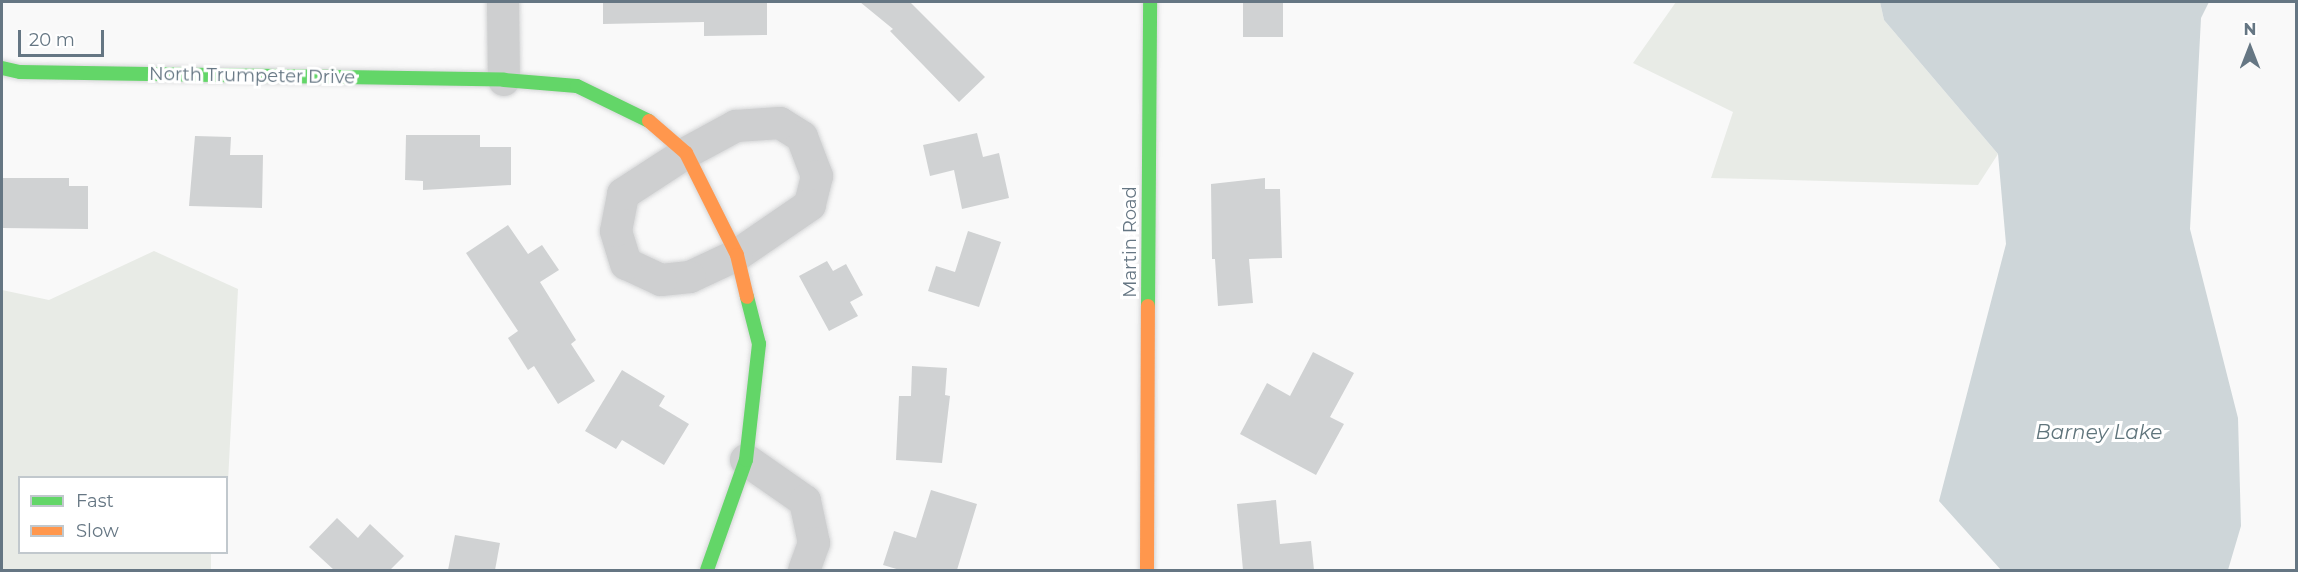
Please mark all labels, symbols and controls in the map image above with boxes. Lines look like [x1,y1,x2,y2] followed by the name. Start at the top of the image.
[21,18,106,56] scale bar
[2220,18,2280,78] north arrow
[2244,20,2256,39] text: N
[29,29,75,51] text: 20 m
[149,63,355,89] street label: North Trumpeter Drive
[1119,186,1141,298] street label: Martin Road
[2036,420,2162,444] water label: Barney Lake
[18,476,228,554] legend
[76,490,114,512] text: Fast
[76,520,119,542] text: Slow

